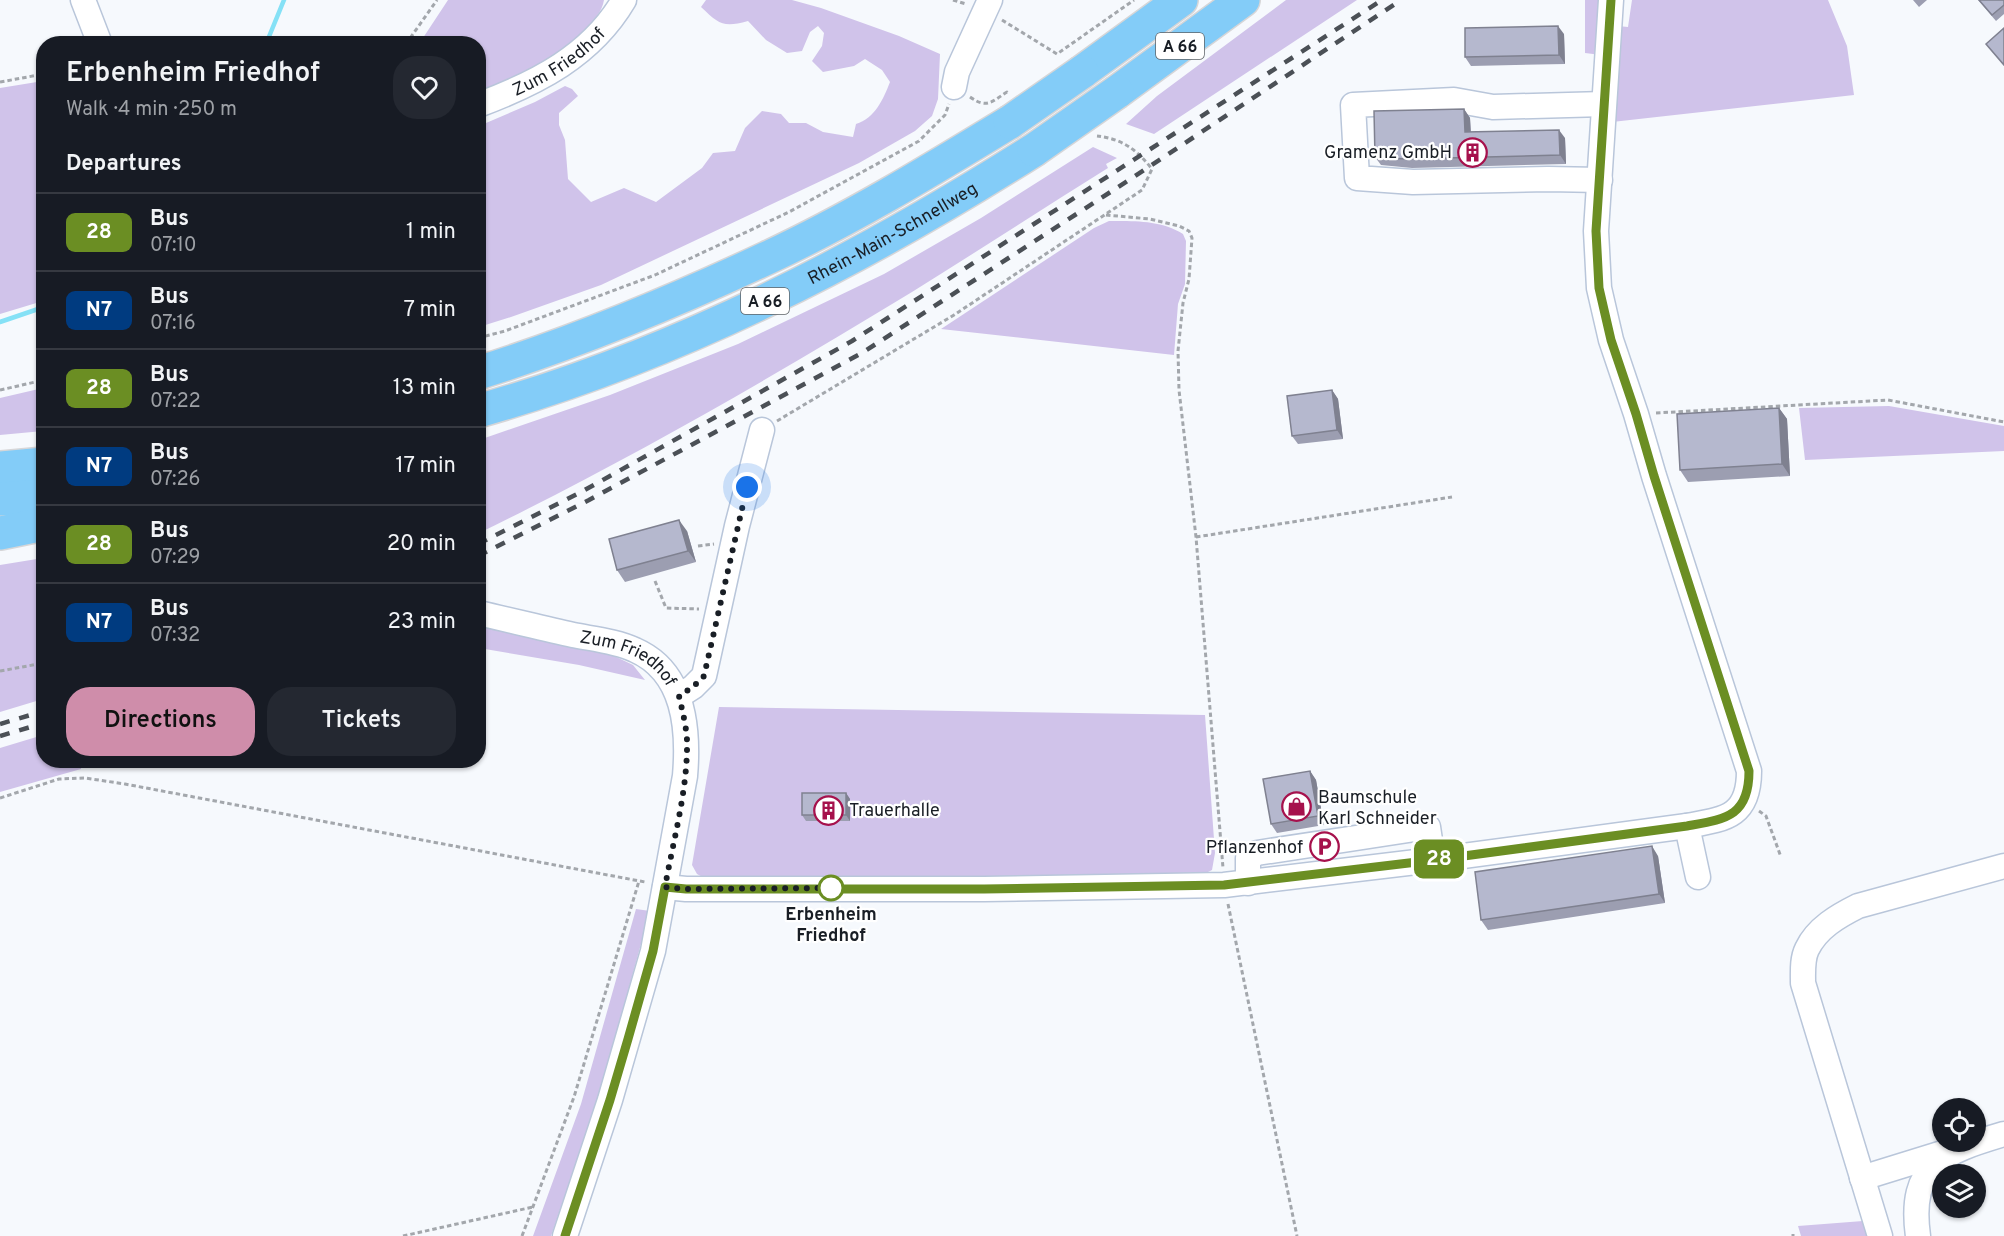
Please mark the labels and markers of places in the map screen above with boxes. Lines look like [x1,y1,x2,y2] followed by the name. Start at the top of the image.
[1457,136,1489,168] building icon: Gramenz GmbH
[1324,142,1452,165] place label: Gramenz GmbH
[1318,787,1437,831] place label: Baumschule Karl Schneider
[1281,791,1313,823] shop icon: Baumschule Karl Schneider
[812,794,844,826] building icon: Trauerhalle
[849,800,940,823] place label: Trauerhalle
[1308,831,1340,863] parking icon: Pflanzenhof
[1206,837,1303,860] place label: Pflanzenhof
[818,875,844,901] marker: Erbenheim Friedhof
[785,904,877,948] place label: Erbenheim Friedhof

